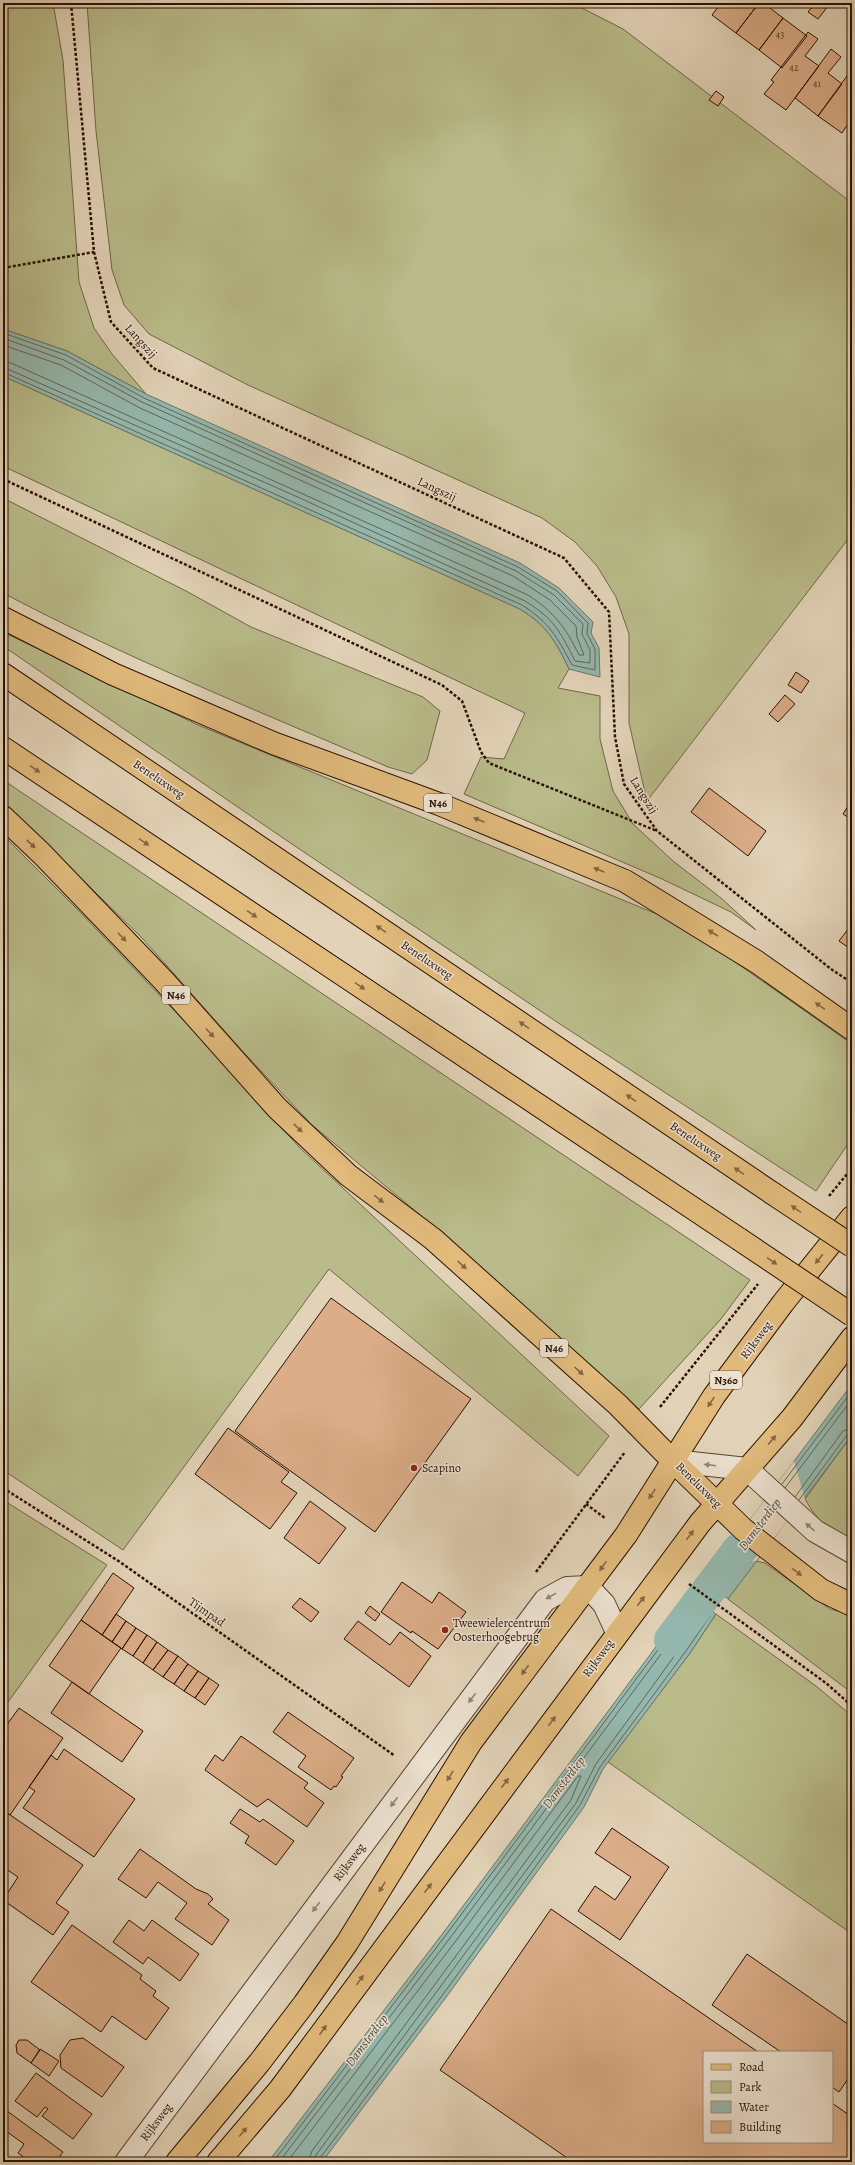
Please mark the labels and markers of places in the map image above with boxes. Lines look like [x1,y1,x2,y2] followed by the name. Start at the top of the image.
[422,1460,461,1476] place label: Scapino
[409,1463,419,1473] marker: Scapino
[453,1615,550,1645] place label: Tweewielercentrum Oosterhoogebrug
[440,1625,450,1635] marker: Tweewielercentrum Oosterhoogebrug

